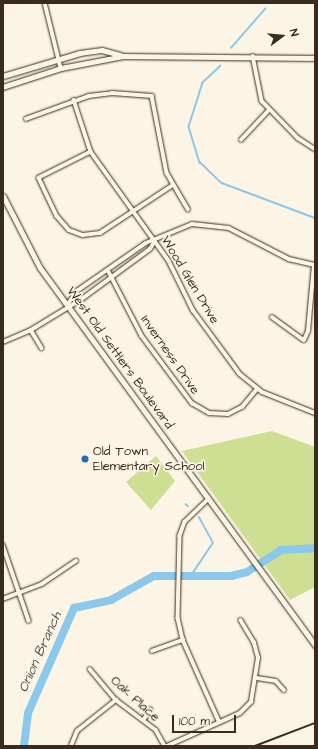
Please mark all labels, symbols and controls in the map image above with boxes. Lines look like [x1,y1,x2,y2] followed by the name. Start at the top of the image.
[262,16,302,56] north arrow
[286,27,302,38] text: N
[158,233,222,327] street label: Wood Glen Drive
[63,284,177,432] street label: West Old Settlers Boulevard
[137,313,203,397] street label: Inverness Drive
[93,444,204,475] place label: Old Town Elementary School
[80,454,90,464] marker: Old Town Elementary School
[15,609,65,695] water label: Onion Branch
[107,673,163,725] street label: Oak Place
[174,707,238,733] scale bar
[179,713,210,730] text: 100 m

